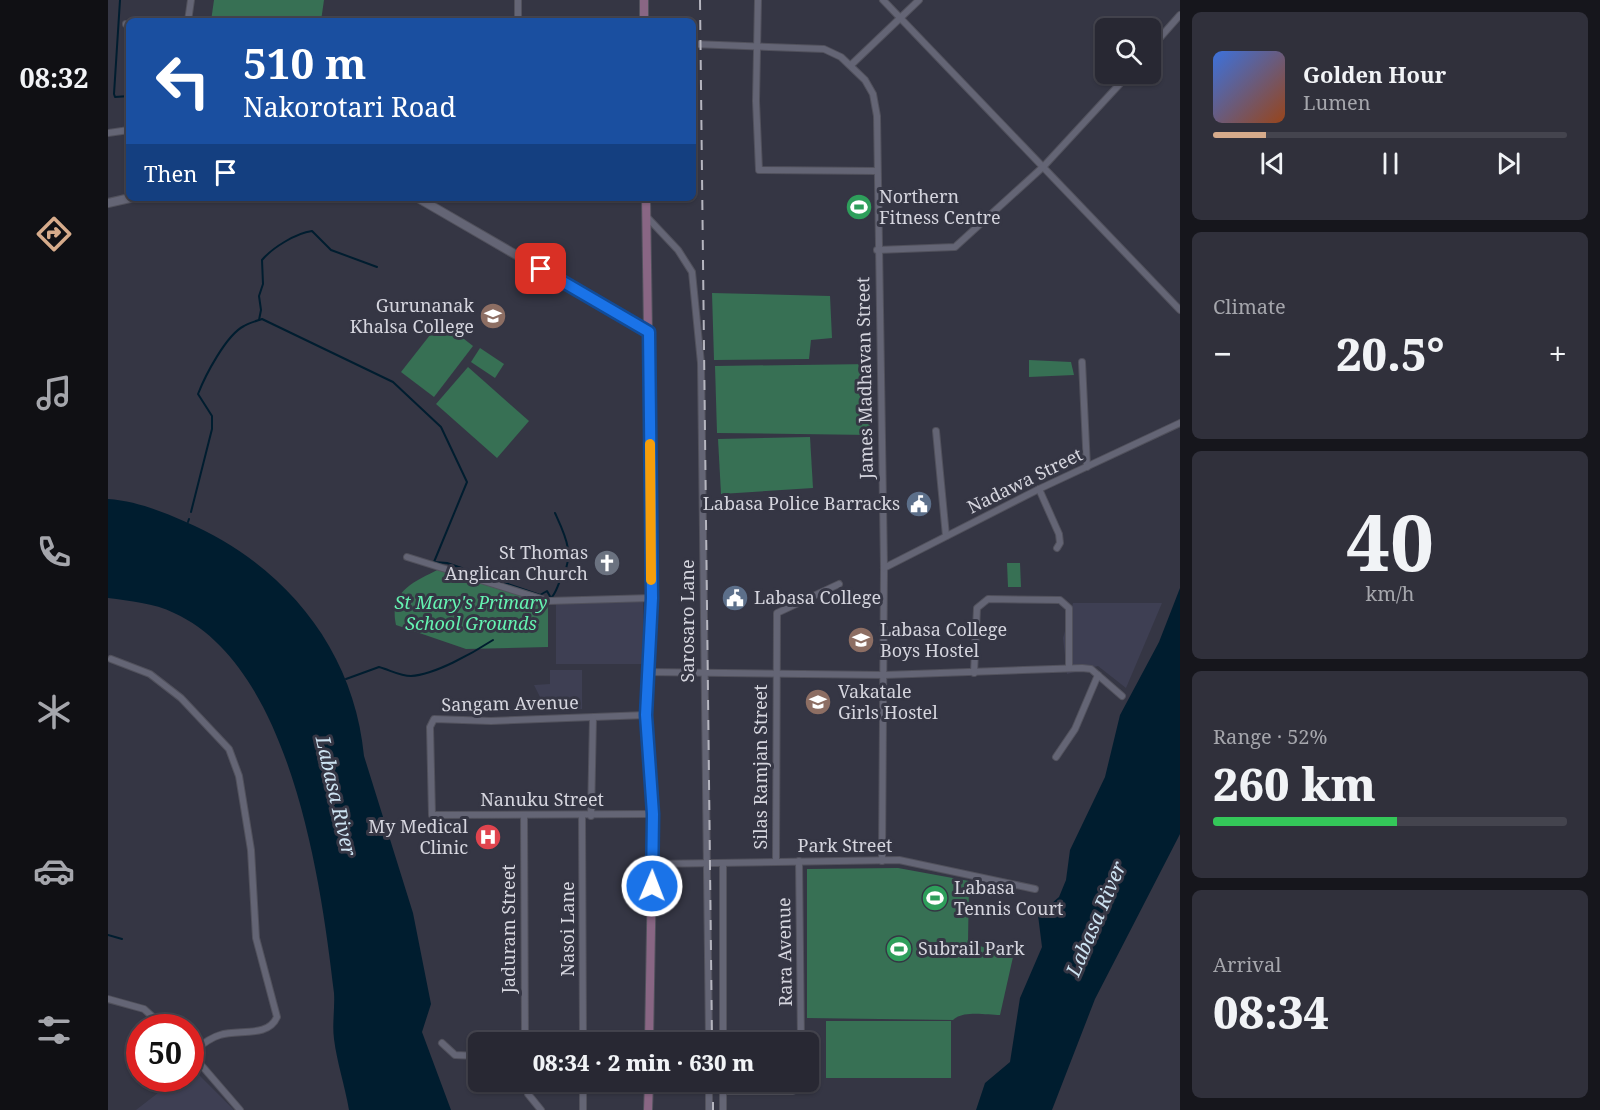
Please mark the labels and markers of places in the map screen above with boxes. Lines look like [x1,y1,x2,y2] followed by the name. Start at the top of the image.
[879,184,1001,229] place label: Northern Fitness Centre
[844,192,874,222] sports icon: Northern Fitness Centre
[515,243,566,294] pin
[350,293,474,338] place label: Gurunanak Khalsa College
[478,301,508,331] school or university icon: Gurunanak Khalsa College
[904,489,934,519] public building icon: Labasa Police Barracks
[703,491,900,515] place label: Labasa Police Barracks
[445,540,588,585] place label: St Thomas Anglican Church
[592,548,622,578] church icon: St Thomas Anglican Church
[720,583,750,613] public building icon: Labasa College
[754,585,881,609] place label: Labasa College
[880,617,1007,662] place label: Labasa College Boys Hostel
[846,625,876,655] school or university icon: Labasa College Boys Hostel
[838,679,938,724] place label: Vakatale Girls Hostel
[803,687,833,717] school or university icon: Vakatale Girls Hostel
[368,814,468,859] place label: My Medical Clinic
[473,822,503,852] hospital icon: My Medical Clinic
[954,875,1063,920] place label: Labasa Tennis Court
[920,883,950,913] sports icon: Labasa Tennis Court
[884,934,914,964] sports icon: Subrail Park
[918,936,1025,960] place label: Subrail Park

